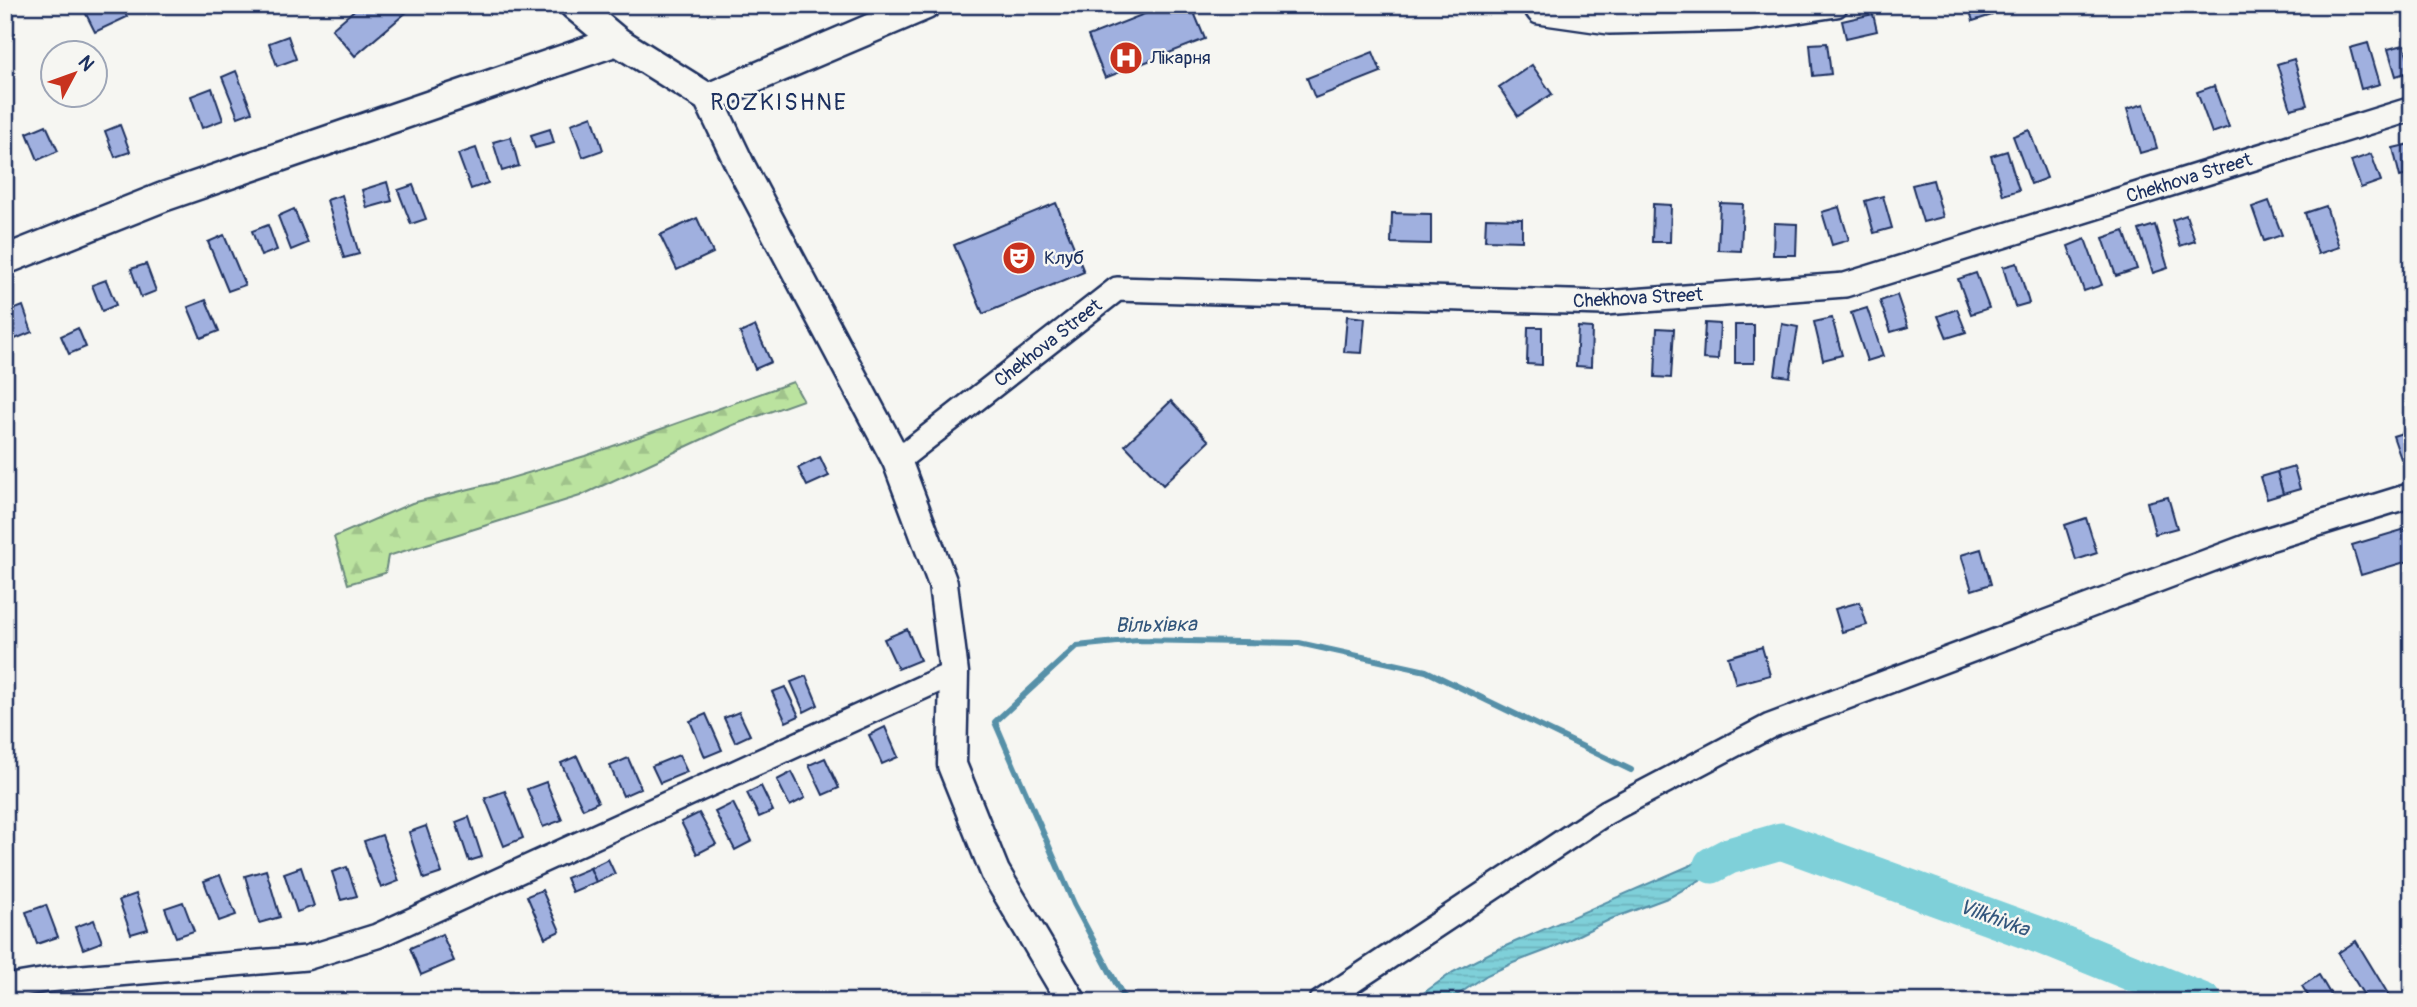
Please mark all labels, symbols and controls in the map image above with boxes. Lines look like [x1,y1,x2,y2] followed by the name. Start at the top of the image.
[38,38,108,108] north arrow
[1107,39,1145,77] hospital icon: Лікарня
[1149,46,1211,70] place label: Лікарня
[73,51,99,76] text: N
[710,88,848,117] district label: ROZKISHNE
[2123,147,2255,208] street label: Chekhova Street
[1000,239,1038,277] theatre icon: Клуб
[1044,246,1084,270] place label: Клуб
[1572,283,1704,313] street label: Chekhova Street
[989,293,1107,392] street label: Chekhova Street
[1115,611,1198,639] water label: Вільхівка
[1955,893,2034,943] water label: Vilkhivka

